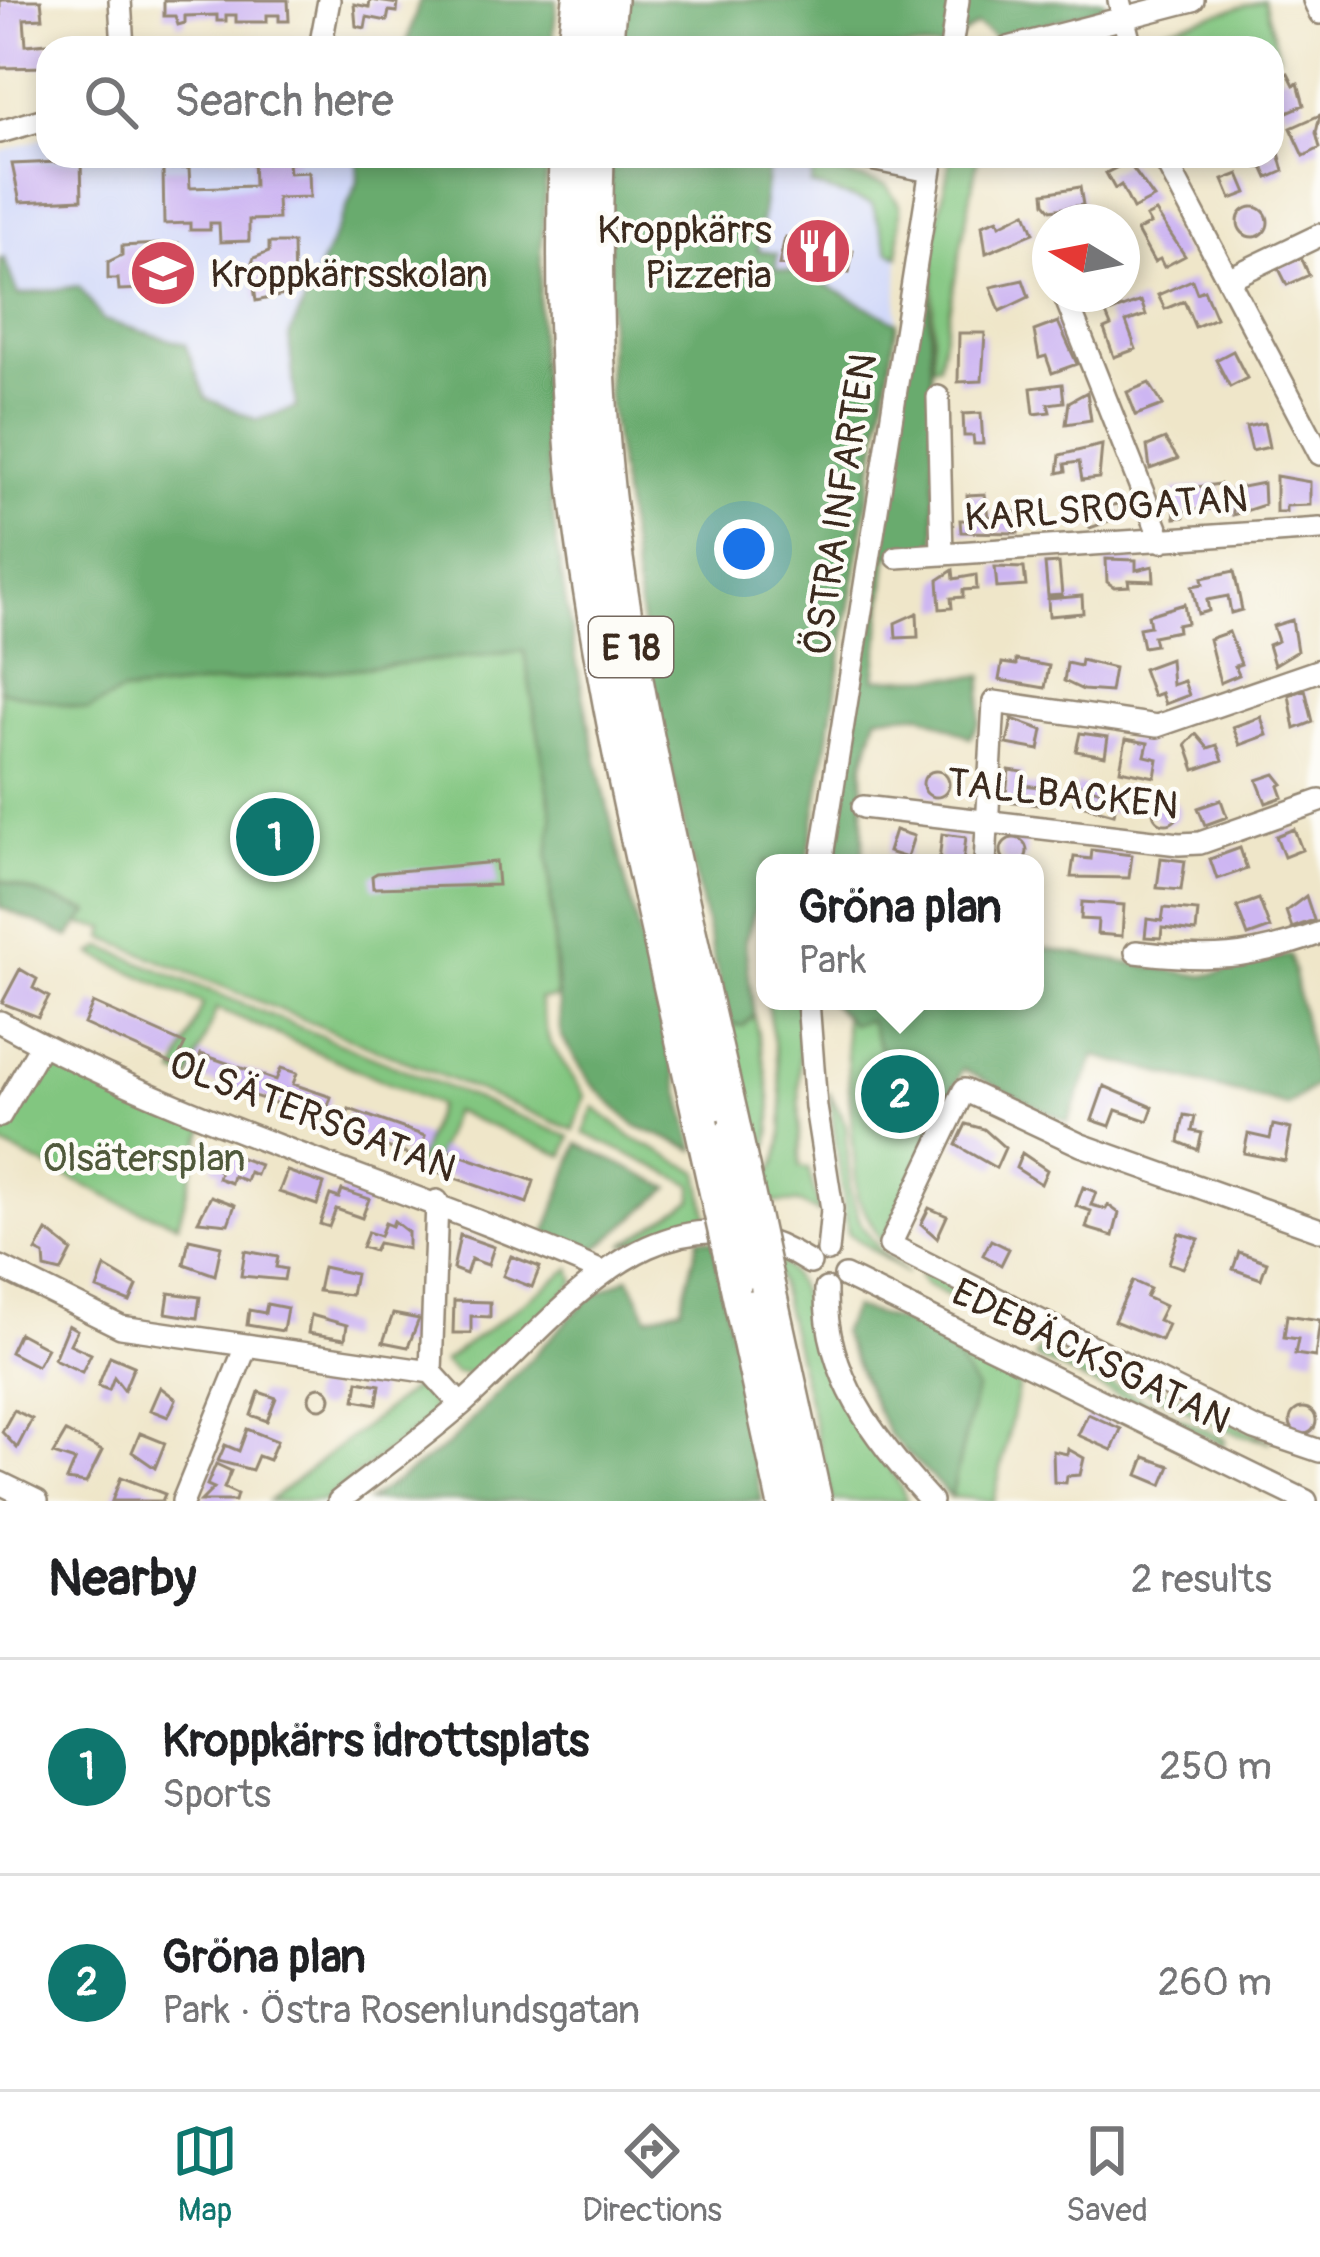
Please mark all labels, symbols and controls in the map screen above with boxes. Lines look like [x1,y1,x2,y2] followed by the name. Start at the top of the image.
[36,36,1284,168] search box
[78,69,144,135] icon: search
[174,74,394,130] text: Search here
[1032,204,1140,312] north arrow
[597,206,772,300] place label: Kroppkärrs Pizzeria
[783,216,853,286] restaurant icon: Kroppkärrs Pizzeria
[128,238,198,308] school or university icon: Kroppkärrsskolan
[210,250,488,299] place label: Kroppkärrsskolan
[792,350,889,659] street label: ÖSTRA INFARTEN
[963,474,1249,543] street label: KARLSROGATAN
[714,519,774,579] your location
[589,617,673,677] road number: E 18
[945,758,1181,831] street label: TALLBACKEN
[236,792,314,882] pin: 1
[756,854,1044,1010] popup
[798,880,1002,936] text: Gröna plan
[798,936,866,985] text: Park
[162,1039,463,1194] street label: OLSÄTERSGATAN
[861,1049,939,1139] pin: 2
[42,1134,246,1183] park label: Olsätersplan
[944,1268,1239,1445] street label: EDEBÄCKSGATAN
[48,1547,196,1611] text: Nearby
[1131,1555,1272,1604] text: 2 results
[162,1714,589,1770] text: Kroppkärrs idrottsplats
[79,1742,95,1791] text: 1
[1159,1742,1272,1791] text: 250 m
[162,1770,271,1819] text: Sports
[162,1930,366,1986] text: Gröna plan
[76,1958,98,2007] text: 2
[1158,1958,1272,2007] text: 260 m
[162,1986,640,2035] text: Park · Östra Rosenlundsgatan
[172,2118,238,2231] tab: Map
[582,2118,722,2231] tab: Directions
[1066,2118,1148,2231] tab: Saved

